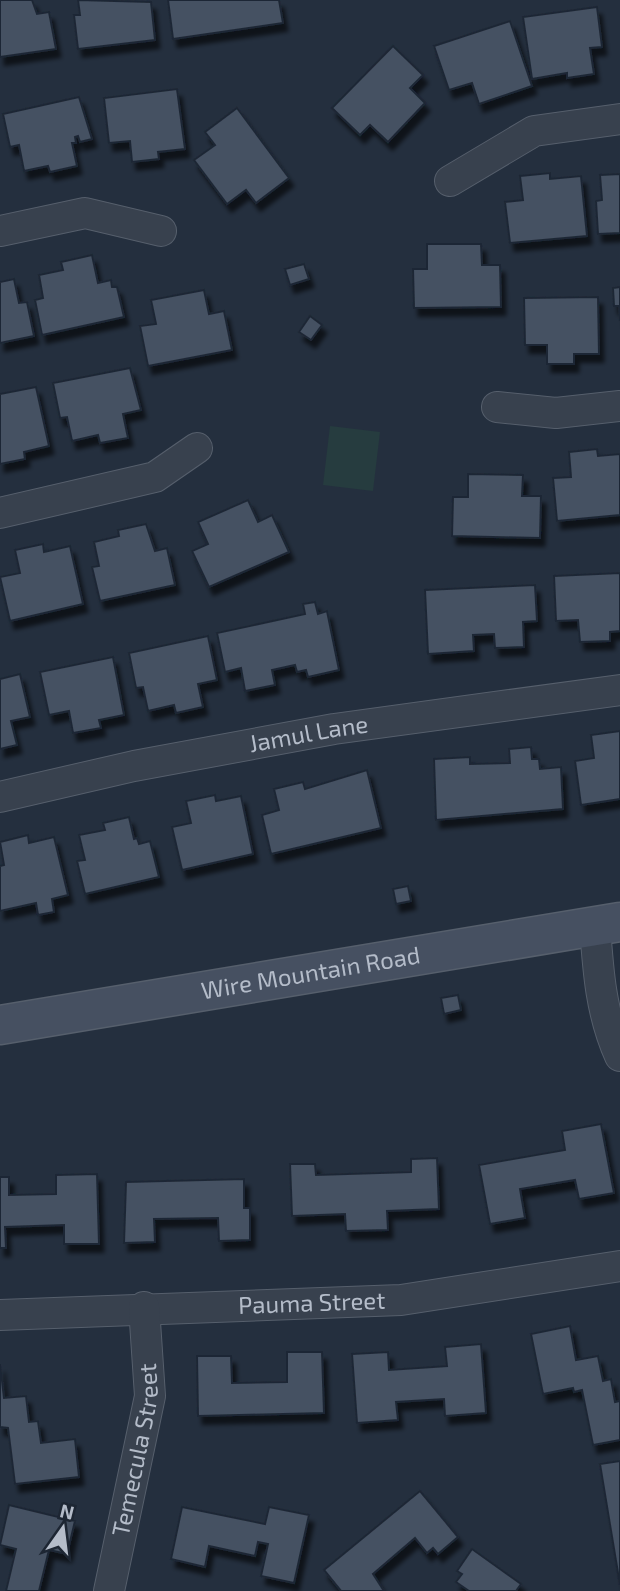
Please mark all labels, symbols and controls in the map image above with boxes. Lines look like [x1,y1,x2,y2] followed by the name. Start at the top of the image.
[246,709,370,757] street label: Jamul Lane
[199,939,422,1004] street label: Wire Mountain Road
[238,1285,386,1319] street label: Pauma Street
[105,1362,163,1539] street label: Temecula Street
[28,1493,98,1563] north arrow
[58,1498,77,1524] text: N

